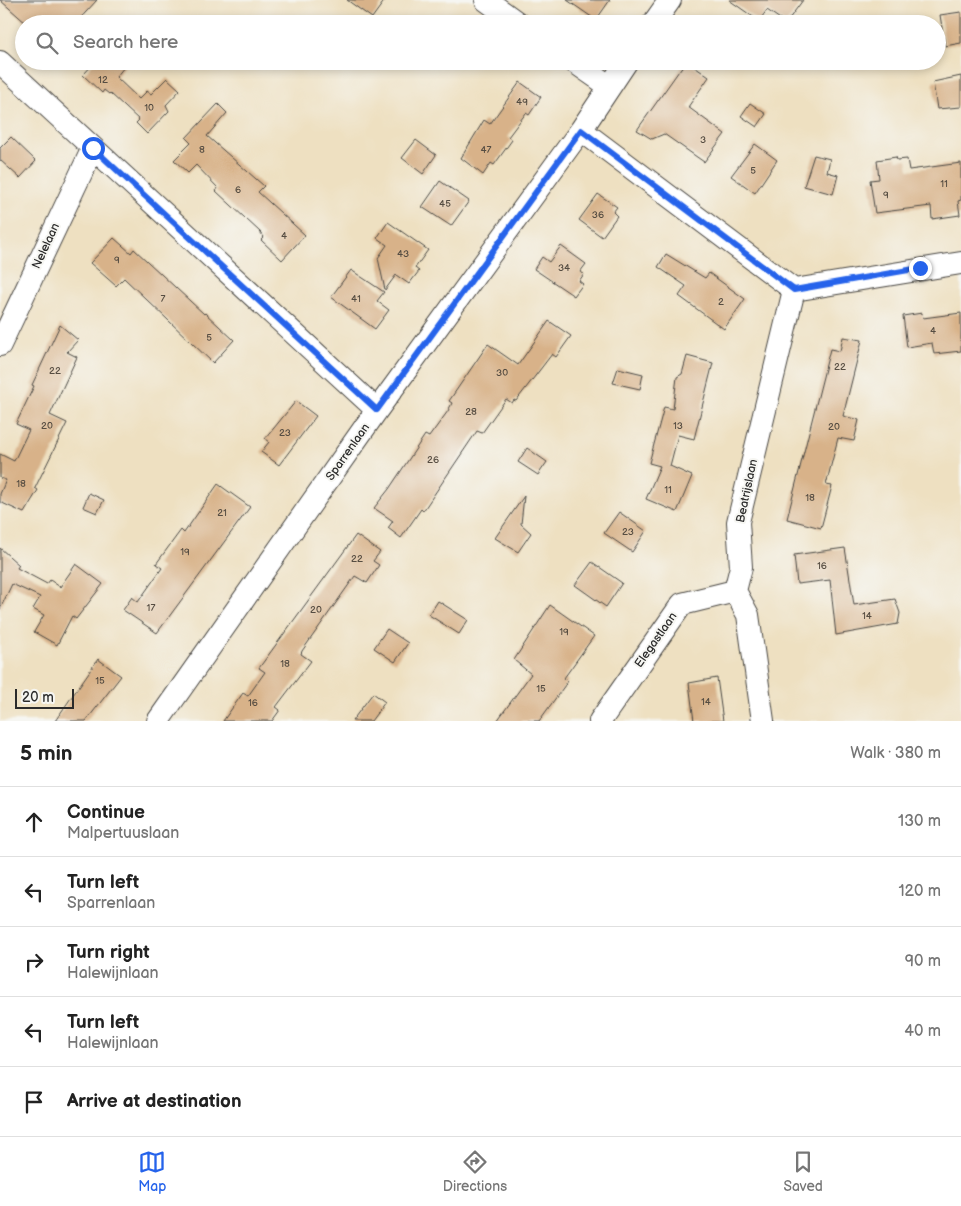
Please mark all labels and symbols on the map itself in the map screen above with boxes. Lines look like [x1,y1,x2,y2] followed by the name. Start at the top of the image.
[98,74,108,86] house number: 12
[516,96,528,108] house number: 49
[144,102,154,114] house number: 10
[700,134,706,146] house number: 3
[82,137,105,160] route start
[199,144,205,156] house number: 8
[480,144,492,156] house number: 47
[750,165,756,177] house number: 5
[940,178,948,190] house number: 11
[235,184,241,196] house number: 6
[883,189,889,201] house number: 9
[439,198,451,210] house number: 45
[592,209,604,221] house number: 36
[29,221,63,271] street label: Nelelaan
[281,230,287,242] house number: 4
[397,248,409,260] house number: 43
[114,254,120,266] house number: 9
[909,257,932,280] route end
[558,262,570,274] house number: 34
[161,293,166,305] house number: 7
[351,293,361,305] house number: 41
[718,296,724,308] house number: 2
[930,325,936,337] house number: 4
[206,332,212,344] house number: 5
[834,361,846,373] house number: 22
[49,365,61,377] house number: 22
[496,367,508,379] house number: 30
[465,406,477,418] house number: 28
[41,420,53,432] house number: 20
[323,420,373,483] street label: Sparrenlaan
[673,420,683,432] house number: 13
[828,421,840,433] house number: 20
[279,427,291,439] house number: 23
[427,454,439,466] house number: 26
[733,458,761,524] street label: Beatrijslaan
[16,478,26,490] house number: 18
[664,484,672,496] house number: 11
[805,492,815,504] house number: 18
[217,507,227,519] house number: 21
[622,526,634,538] house number: 23
[180,546,190,558] house number: 19
[351,553,363,565] house number: 22
[817,560,827,572] house number: 16
[147,602,155,614] house number: 17
[310,604,322,616] house number: 20
[632,609,681,670] street label: Elegastlaan
[862,610,872,622] house number: 14
[559,626,569,638] house number: 19
[280,658,290,670] house number: 18
[95,675,105,687] house number: 15
[536,683,546,695] house number: 15
[15,686,74,709] scale bar
[701,696,711,708] house number: 14
[248,697,258,709] house number: 16

